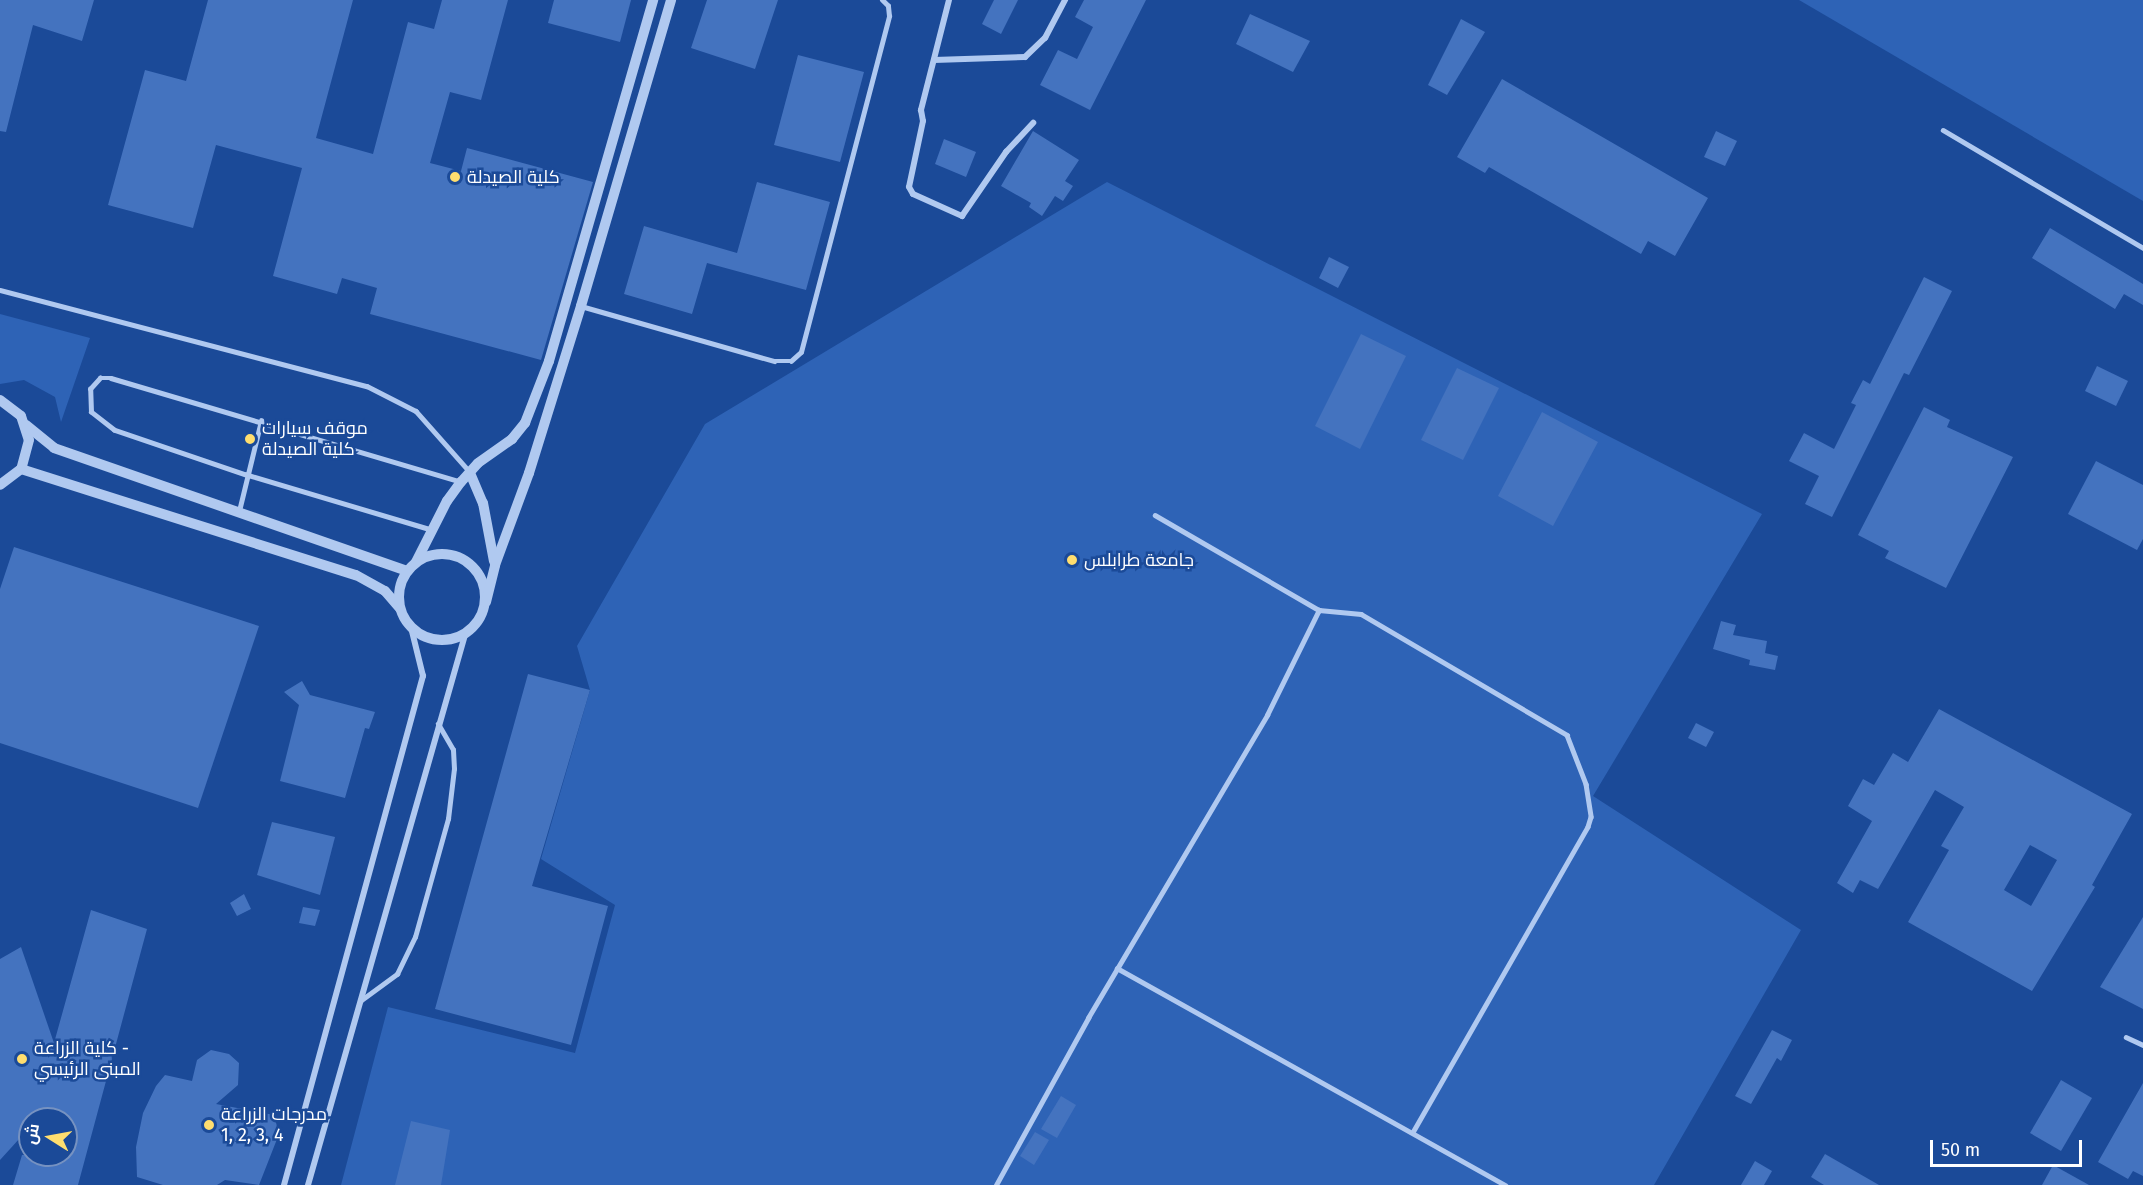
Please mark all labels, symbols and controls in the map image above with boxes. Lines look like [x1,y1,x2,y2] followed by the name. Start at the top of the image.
[467,166,560,188] place label: كلية الصيدلة
[448,170,462,184] marker: كلية الصيدلة
[262,418,368,460] place label: موقف سيارات كلية الصيدلة
[243,432,257,446] marker: موقف سيارات كلية الصيدلة
[1084,549,1194,571] place label: جامعة طرابلس
[1065,553,1079,567] marker: جامعة طرابلس
[34,1038,141,1080] place label: كلية الزراعة - المبنى الرئيسي
[15,1052,29,1066] marker: كلية الزراعة - المبنى الرئيسي
[221,1104,327,1146] place label: مدرجات الزراعة 1, 2, 3, 4
[18,1107,78,1167] north arrow
[202,1118,216,1132] marker: مدرجات الزراعة 1, 2, 3, 4
[21,1122,43,1146] text: ش
[1933,1128,2084,1166] scale bar
[1941,1139,1980,1161] text: 50 m

